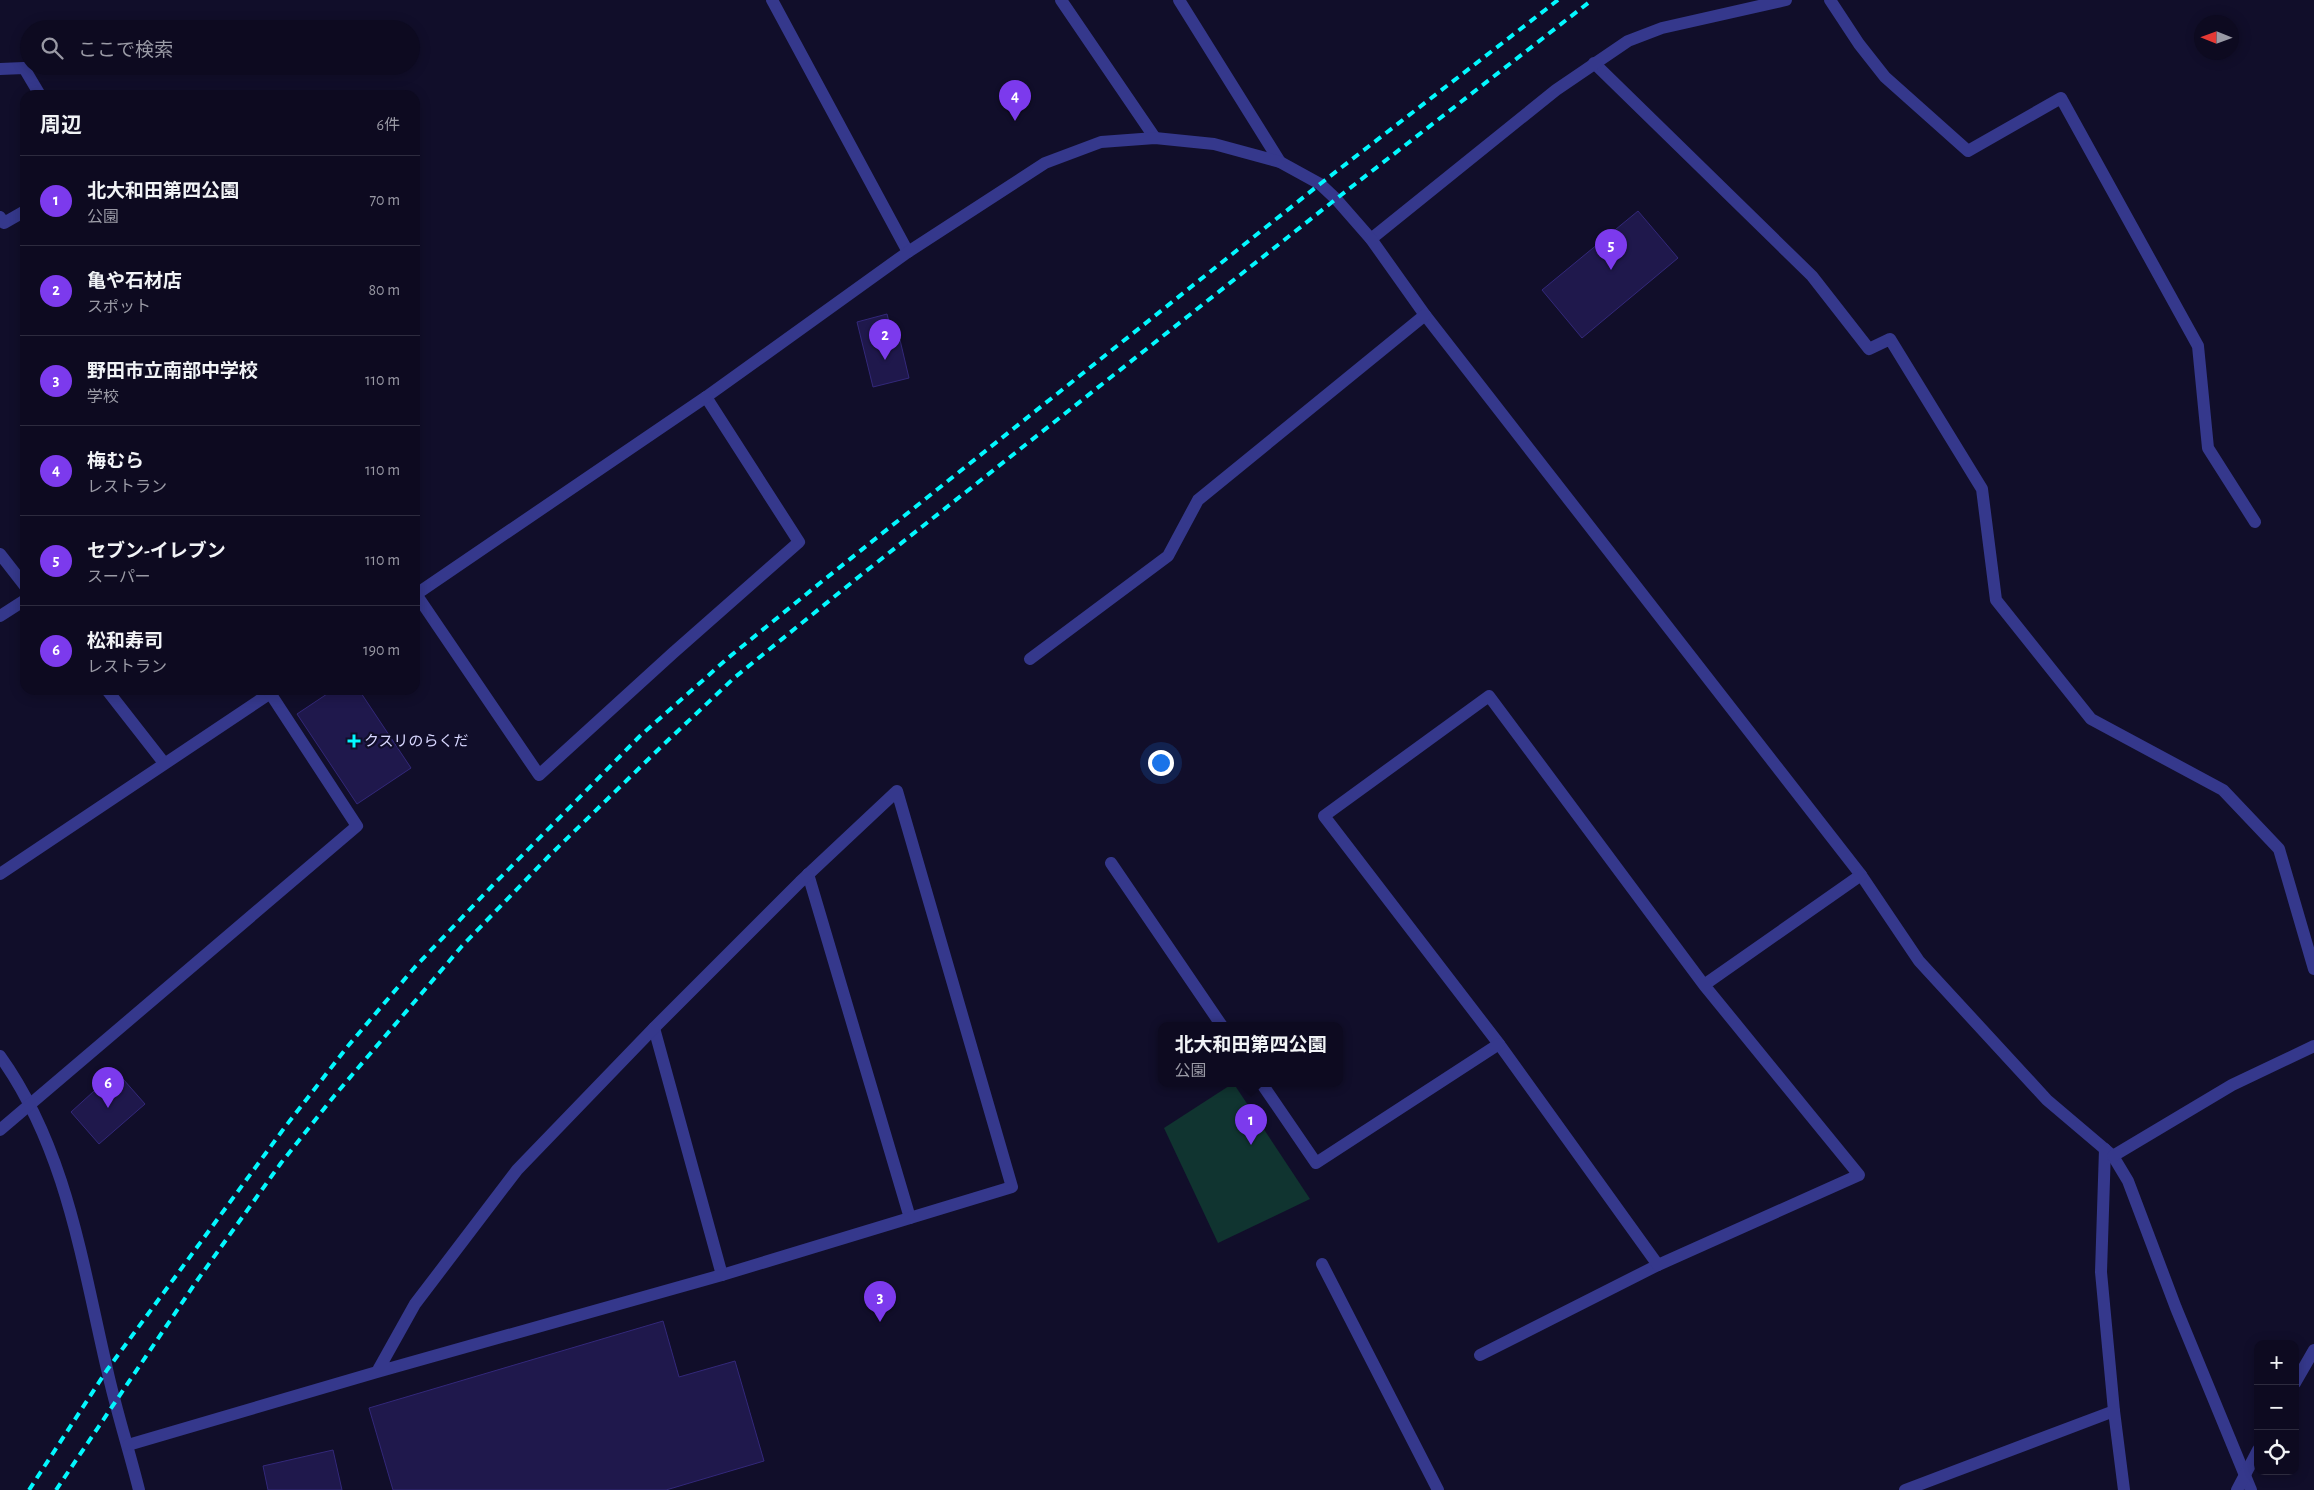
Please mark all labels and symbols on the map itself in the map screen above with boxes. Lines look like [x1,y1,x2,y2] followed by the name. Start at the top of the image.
[2194,15,2239,60] north arrow
[999,80,1031,121] pin: 4
[1595,229,1627,270] pin: 5
[869,319,901,360] pin: 2
[364,733,469,749] place label: クスリのらくだ
[348,735,360,747] marker: クスリのらくだ
[1148,750,1174,776] your location
[92,1067,124,1108] pin: 6
[1235,1104,1267,1145] pin: 1
[864,1281,896,1322] pin: 3

